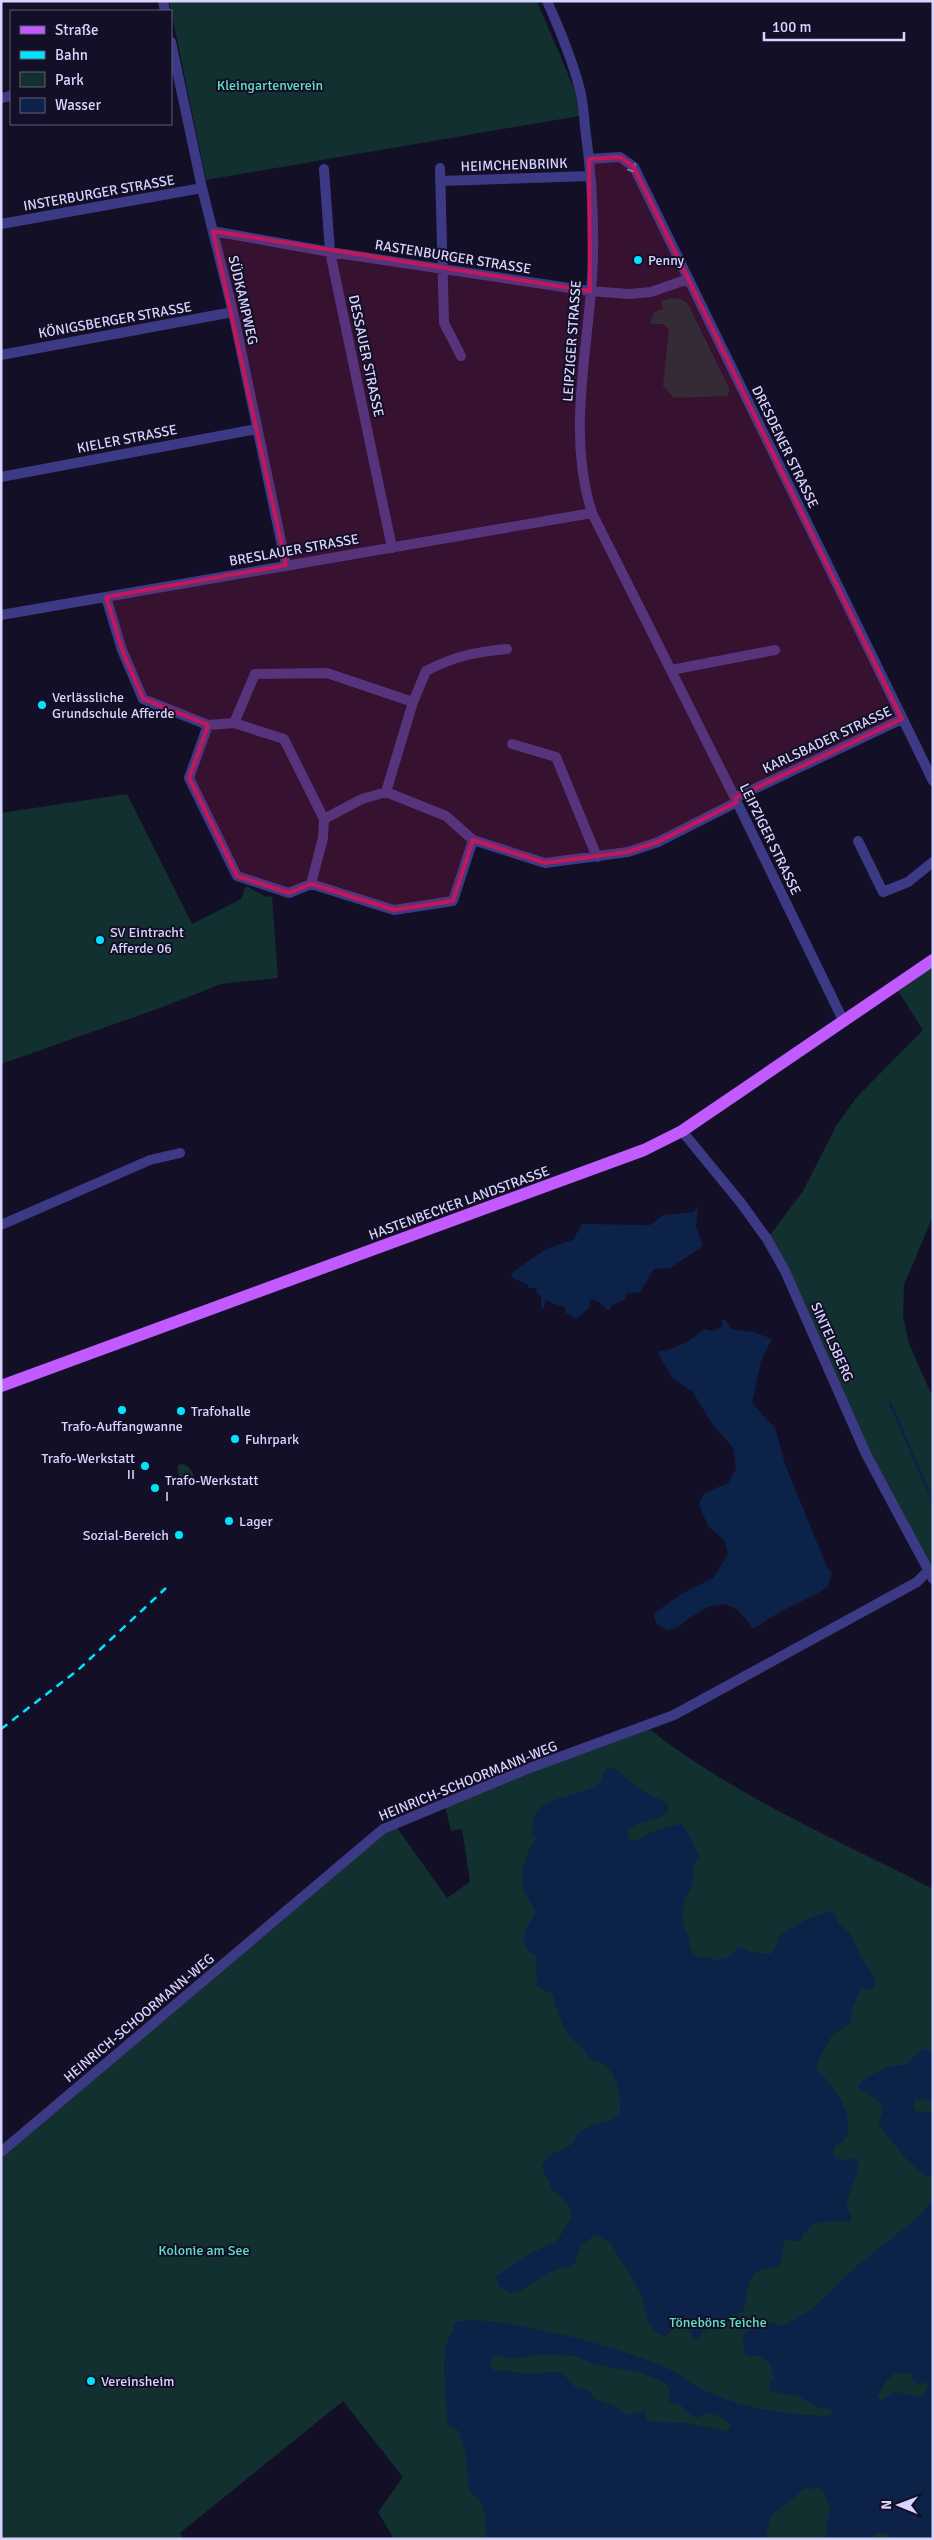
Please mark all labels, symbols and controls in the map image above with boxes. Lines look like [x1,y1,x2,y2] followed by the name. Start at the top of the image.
[10,10,172,125] legend
[764,10,904,42] scale bar
[772,18,812,36] text: 100 m
[55,21,99,39] text: Straße
[55,46,88,64] text: Bahn
[55,71,84,89] text: Park
[217,77,323,94] park label: Kleingartenverein
[55,96,101,114] text: Wasser
[460,155,568,175] street label: HEIMCHENBRINK
[627,163,636,173] one-way arrow
[22,171,176,215] street label: INSTERBURGER STRASSE
[374,236,532,278] street label: RASTENBURGER STRASSE
[648,252,685,269] place label: Penny
[224,254,262,346] street label: SÜDKAMPWEG
[632,254,644,266] marker: Penny
[559,280,585,402] street label: LEIPZIGER STRASSE
[345,293,387,419] street label: DESSAUER STRASSE
[37,298,193,342] street label: KÖNIGSBERGER STRASSE
[748,383,822,511] street label: DRESDENER STRASSE
[75,421,179,457] street label: KIELER STRASSE
[228,530,360,570] street label: BRESLAUER STRASSE
[52,689,175,722] place label: Verlässliche Grundschule Afferde
[36,699,48,711] marker: Verlässliche Grundschule Afferde
[760,703,894,777] street label: KARLSBADER STRASSE
[736,780,804,898] street label: LEIPZIGER STRASSE
[110,924,184,957] place label: SV Eintracht Afferde 06
[94,934,106,946] marker: SV Eintracht Afferde 06
[366,1162,552,1244] street label: HASTENBECKER LANDSTRASSE
[807,1300,857,1384] street label: SINTELSBERG
[191,1403,251,1420] place label: Trafohalle
[116,1404,128,1416] marker: Trafo-Auffangwanne
[175,1405,187,1417] marker: Trafohalle
[61,1418,183,1435] place label: Trafo-Auffangwanne
[245,1431,299,1448] place label: Fuhrpark
[229,1433,241,1445] marker: Fuhrpark
[42,1450,135,1483] place label: Trafo-Werkstatt II
[139,1460,151,1472] marker: Trafo-Werkstatt II
[165,1472,258,1505] place label: Trafo-Werkstatt I
[149,1482,161,1494] marker: Trafo-Werkstatt I
[239,1513,274,1530] place label: Lager
[223,1515,235,1527] marker: Lager
[83,1527,169,1544] place label: Sozial-Bereich
[173,1529,185,1541] marker: Sozial-Bereich
[376,1737,560,1825] street label: HEINRICH-SCHOORMANN-WEG
[60,1950,218,2086] street label: HEINRICH-SCHOORMANN-WEG
[158,2242,250,2259] park label: Kolonie am See
[669,2314,767,2331] park label: Töneböns Teiche
[101,2373,174,2390] place label: Vereinsheim
[85,2375,97,2387] marker: Vereinsheim
[874,2480,924,2530] north arrow
[878,2500,895,2510] text: N

